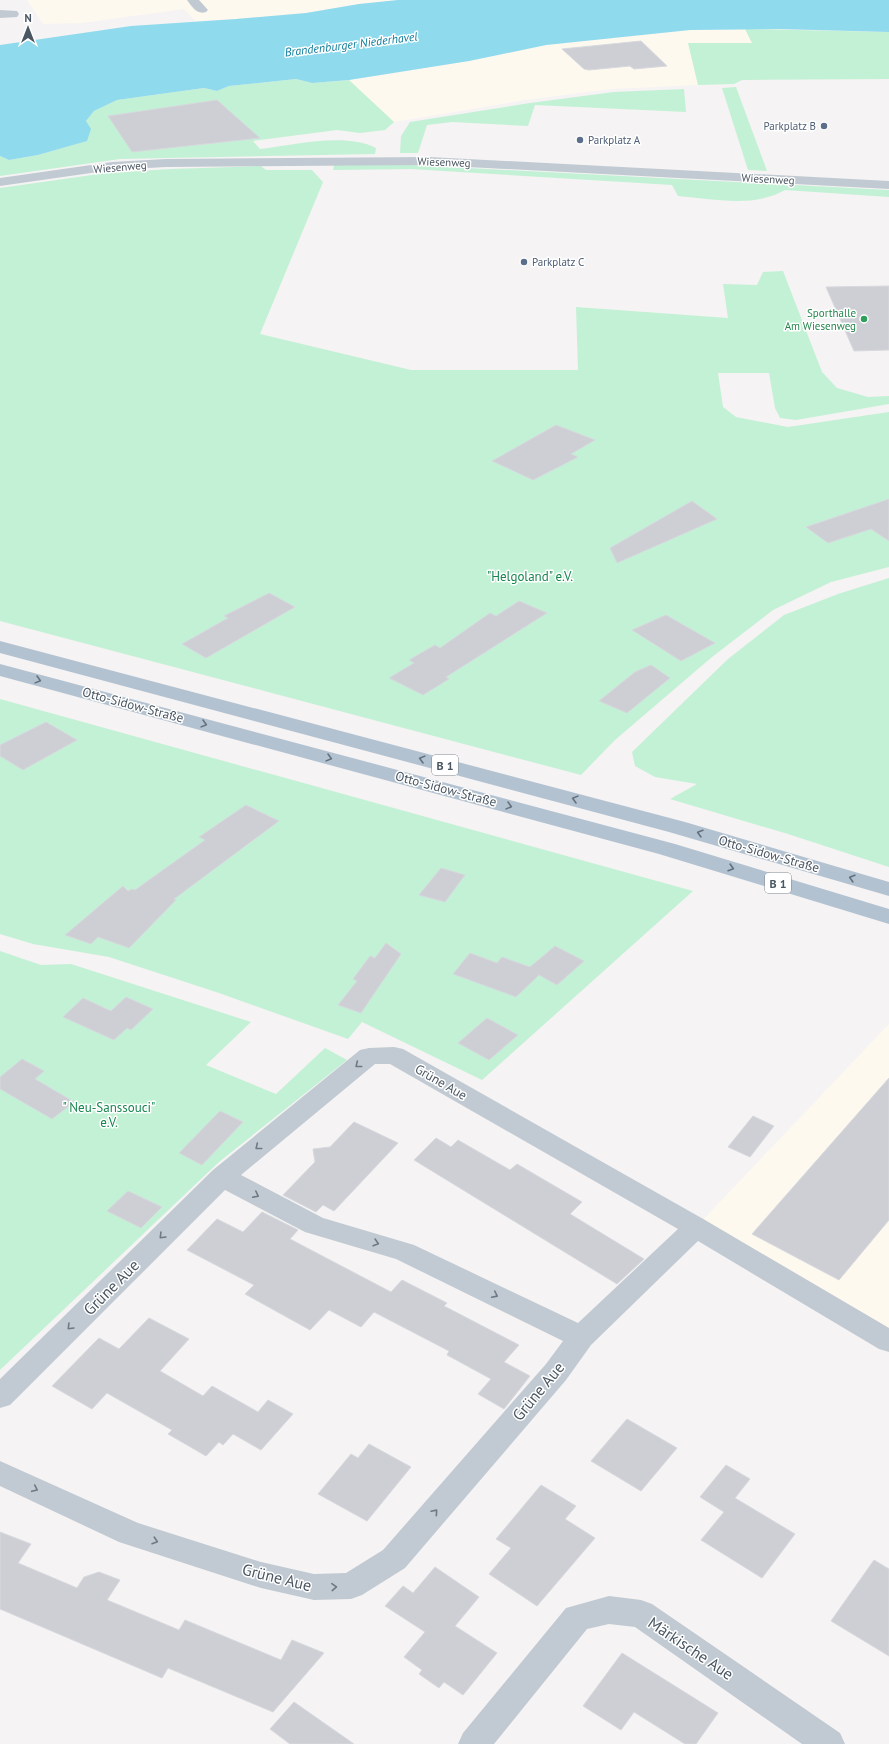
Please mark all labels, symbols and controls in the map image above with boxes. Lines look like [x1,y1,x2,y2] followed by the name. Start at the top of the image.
[8,8,48,48] north arrow
[24,11,32,25] text: N
[284,28,419,60] water label: Brandenburger Niederhavel
[763,119,816,133] place label: Parkplatz B
[819,121,829,131] marker: Parkplatz B
[588,133,641,147] place label: Parkplatz A
[575,135,585,145] marker: Parkplatz A
[417,154,471,170] street label: Wiesenweg
[93,158,147,176] street label: Wiesenweg
[741,171,795,187] street label: Wiesenweg
[532,255,584,269] place label: Parkplatz C
[519,257,529,267] marker: Parkplatz C
[785,306,856,333] place label: Sporthalle Am Wiesenweg
[859,314,869,324] marker: Sporthalle Am Wiesenweg
[487,568,573,585] park label: "Helgoland" e.V.
[34,675,41,684] one-way arrow
[81,683,185,727] street label: Otto-Sidow-Straße
[201,720,207,728] one-way arrow
[326,753,333,762] one-way arrow
[419,755,426,764] one-way arrow
[432,755,458,775] road number: B 1
[394,767,498,811] street label: Otto-Sidow-Straße
[571,796,578,804] one-way arrow
[506,802,512,810] one-way arrow
[697,829,704,838] one-way arrow
[717,831,821,877] street label: Otto-Sidow-Straße
[727,863,734,872] one-way arrow
[765,873,791,893] road number: B 1
[848,874,855,883] one-way arrow
[356,1060,363,1067] one-way arrow
[412,1060,470,1104] street label: Grüne Aue
[63,1099,155,1131] park label: " Neu-Sanssouci" e.V.
[255,1143,262,1150] one-way arrow
[252,1190,259,1198] one-way arrow
[159,1231,167,1239] one-way arrow
[373,1238,380,1247] one-way arrow
[79,1255,143,1319] street label: Grüne Aue
[491,1290,498,1298] one-way arrow
[67,1322,75,1330] one-way arrow
[508,1358,568,1424] street label: Grüne Aue
[31,1484,39,1492] one-way arrow
[430,1509,437,1517] one-way arrow
[151,1536,158,1545] one-way arrow
[240,1559,314,1595] street label: Grüne Aue
[331,1582,337,1591] one-way arrow
[644,1612,738,1684] street label: Märkische Aue

